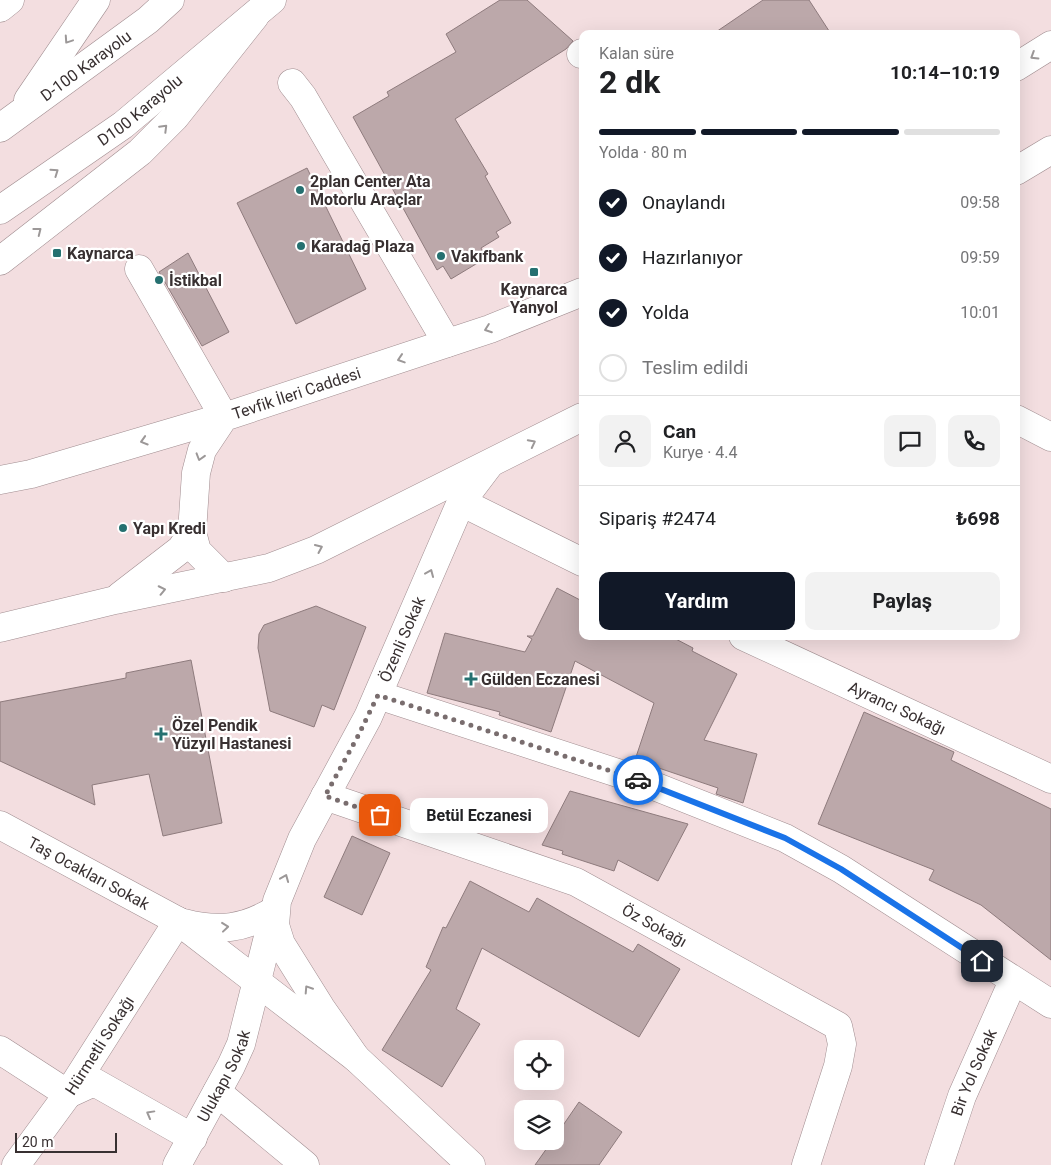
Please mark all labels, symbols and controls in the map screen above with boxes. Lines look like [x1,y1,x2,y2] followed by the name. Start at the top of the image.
[37,26,135,105] street label: D-100 Karayolu
[65,35,74,44] one-way arrow
[599,44,674,63] text: Kalan süre
[1030,50,1039,60] one-way arrow
[890,61,1000,84] text: 10:14–10:19
[599,63,660,101] text: 2 dk
[94,70,186,149] street label: D100 Karayolu
[158,125,167,134] one-way arrow
[599,143,687,162] text: Yolda · 80 m
[49,169,58,178] one-way arrow
[310,172,431,209] place label: 2plan Center Ata Motorlu Araçlar
[294,184,306,196] marker: 2plan Center Ata Motorlu Araçlar
[599,189,627,217] icon: check
[642,191,726,214] text: Onaylandı
[960,193,1000,212] text: 09:58
[33,228,42,237] one-way arrow
[311,237,415,256] place label: Karadağ Plaza
[295,240,307,252] marker: Karadağ Plaza
[67,244,134,263] place label: Kaynarca
[599,244,627,272] icon: check
[642,246,743,269] text: Hazırlanıyor
[51,247,63,259] marker: Kaynarca
[451,247,524,266] place label: Vakıfbank
[960,248,1000,267] text: 09:59
[435,250,447,262] marker: Vakıfbank
[528,266,540,278] marker: Kaynarca Yanyol
[169,271,222,290] place label: İstikbal
[153,274,165,286] marker: İstikbal
[501,280,568,317] place label: Kaynarca Yanyol
[599,299,627,327] icon: check
[642,301,689,324] text: Yolda
[960,303,1000,322] text: 10:01
[484,323,493,333] one-way arrow
[397,353,405,363] one-way arrow
[642,356,748,379] text: Teslim edildi
[230,363,363,423] street label: Tevfik İleri Caddesi
[599,415,651,467] button: person
[884,415,936,467] button: chat
[948,415,1000,467] button: phone
[663,420,696,443] text: Can
[140,435,148,445] one-way arrow
[527,439,536,449] one-way arrow
[663,443,738,462] text: Kurye · 4.4
[196,452,206,460] one-way arrow
[599,507,716,530] text: Sipariş #2474
[956,507,1000,530] text: ₺698
[133,519,206,538] place label: Yapı Kredi
[117,522,129,534] marker: Yapı Kredi
[314,544,323,554] one-way arrow
[424,569,435,578] one-way arrow
[599,572,795,630] button: Yardım
[805,572,1000,630] button: Paylaş
[158,586,167,596] one-way arrow
[375,592,429,685] street label: Özenli Sokak
[481,670,600,689] place label: Gülden Eczanesi
[465,673,477,685] marker: Gülden Eczanesi
[846,677,949,738] street label: Ayrancı Sokağı
[172,716,291,753] place label: Özel Pendik Yüzyıl Hastanesi
[154,727,168,741] marker: Özel Pendik Yüzyıl Hastanesi
[613,755,663,805] courier
[624,766,652,794] icon: car
[359,794,401,836] pin
[410,798,548,832] callout: Betül Eczanesi
[366,801,394,829] icon: bag
[426,806,532,825] text: Betül Eczanesi
[25,832,154,914] street label: Taş Ocakları Sokak
[279,874,290,883] one-way arrow
[619,900,690,951] street label: Öz Sokağı
[222,922,230,933] one-way arrow
[961,940,1003,982] pin
[968,947,996,975] icon: home
[305,986,315,995] one-way arrow
[61,992,138,1098] street label: Hürmetli Sokağı
[947,1025,1001,1118] street label: Bir Yol Sokak
[193,1027,254,1125] street label: Ulukapı Sokak
[514,1040,564,1150] map controls
[514,1040,564,1090] button: locate
[514,1100,564,1150] button: layers
[147,1110,156,1120] one-way arrow
[15,1130,118,1153] scale bar
[22,1134,54,1150] text: 20 m

